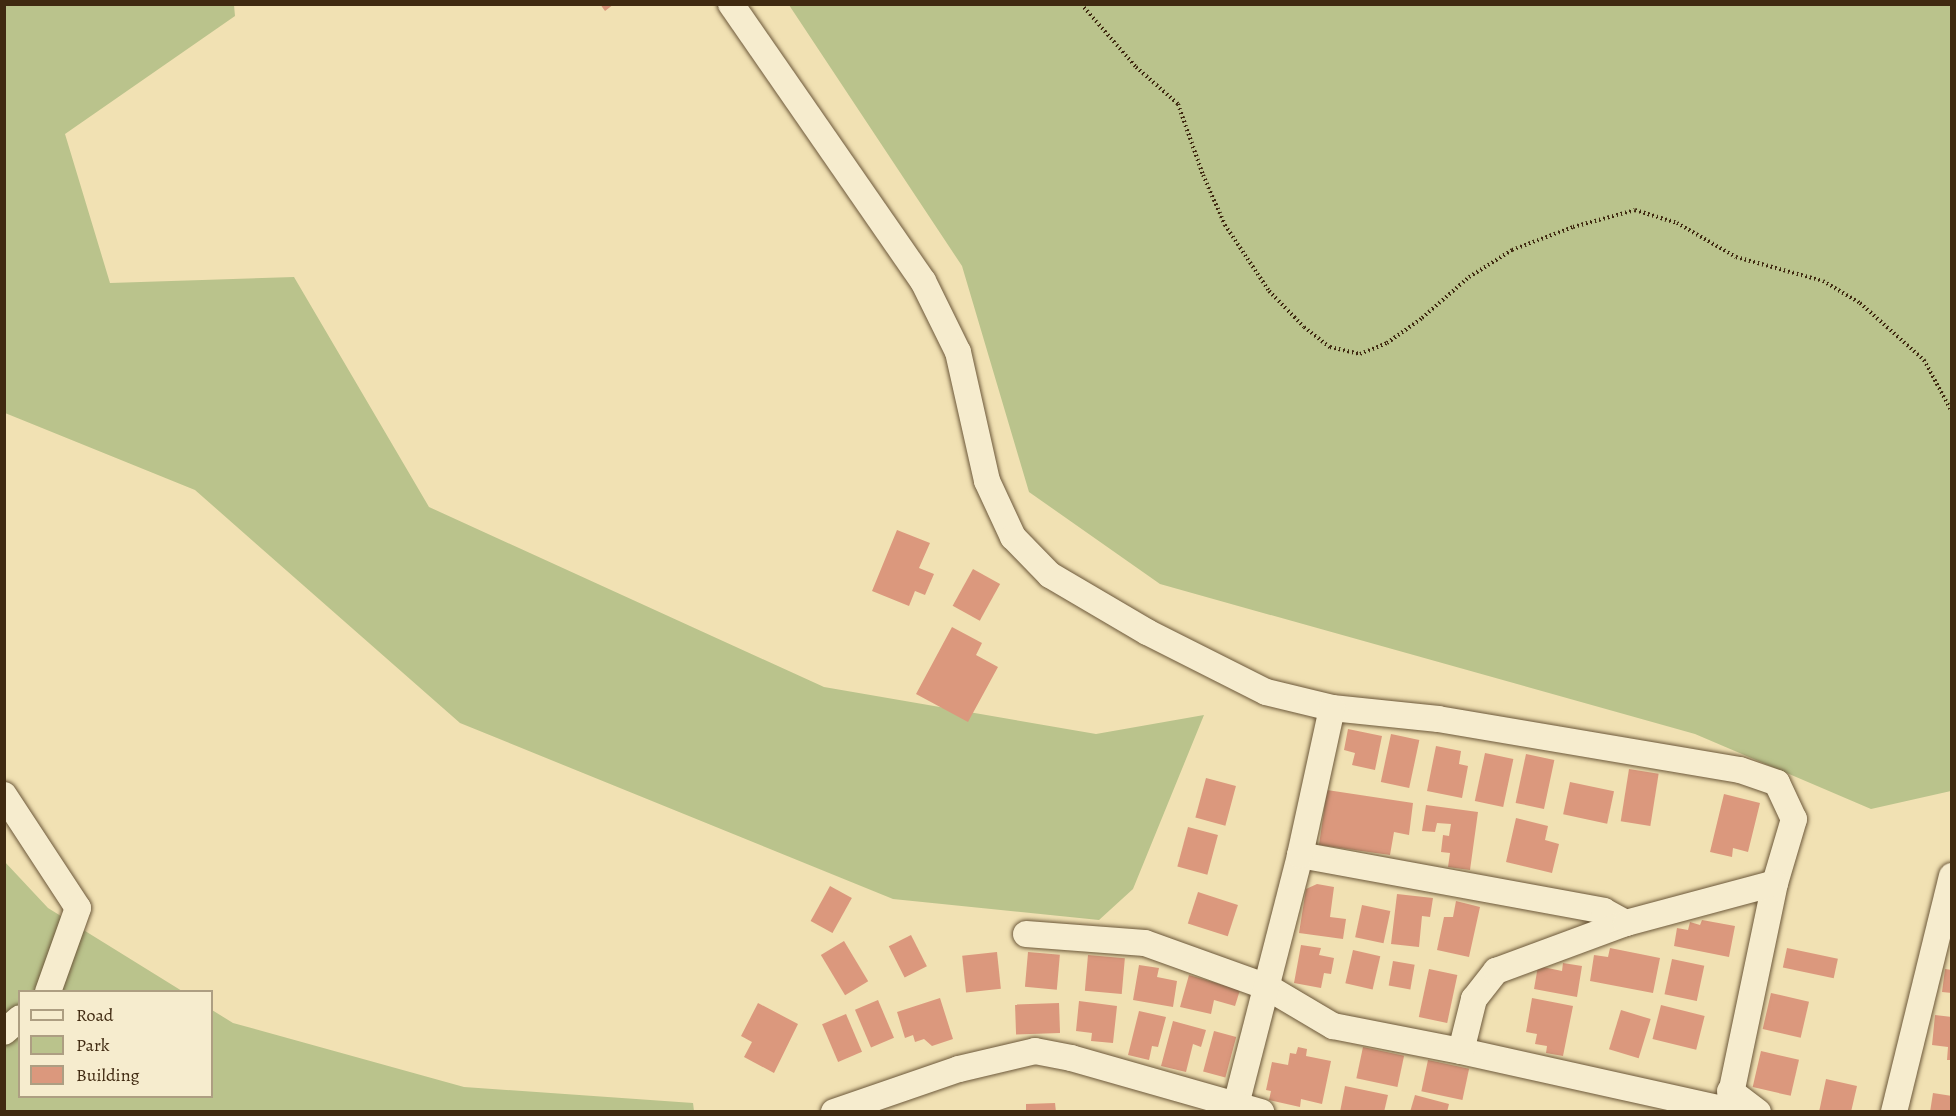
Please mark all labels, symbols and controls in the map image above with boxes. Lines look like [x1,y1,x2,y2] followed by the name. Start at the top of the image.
[18,990,213,1098] legend
[76,1003,113,1027] text: Road
[76,1033,110,1057] text: Park
[76,1063,140,1087] text: Building

